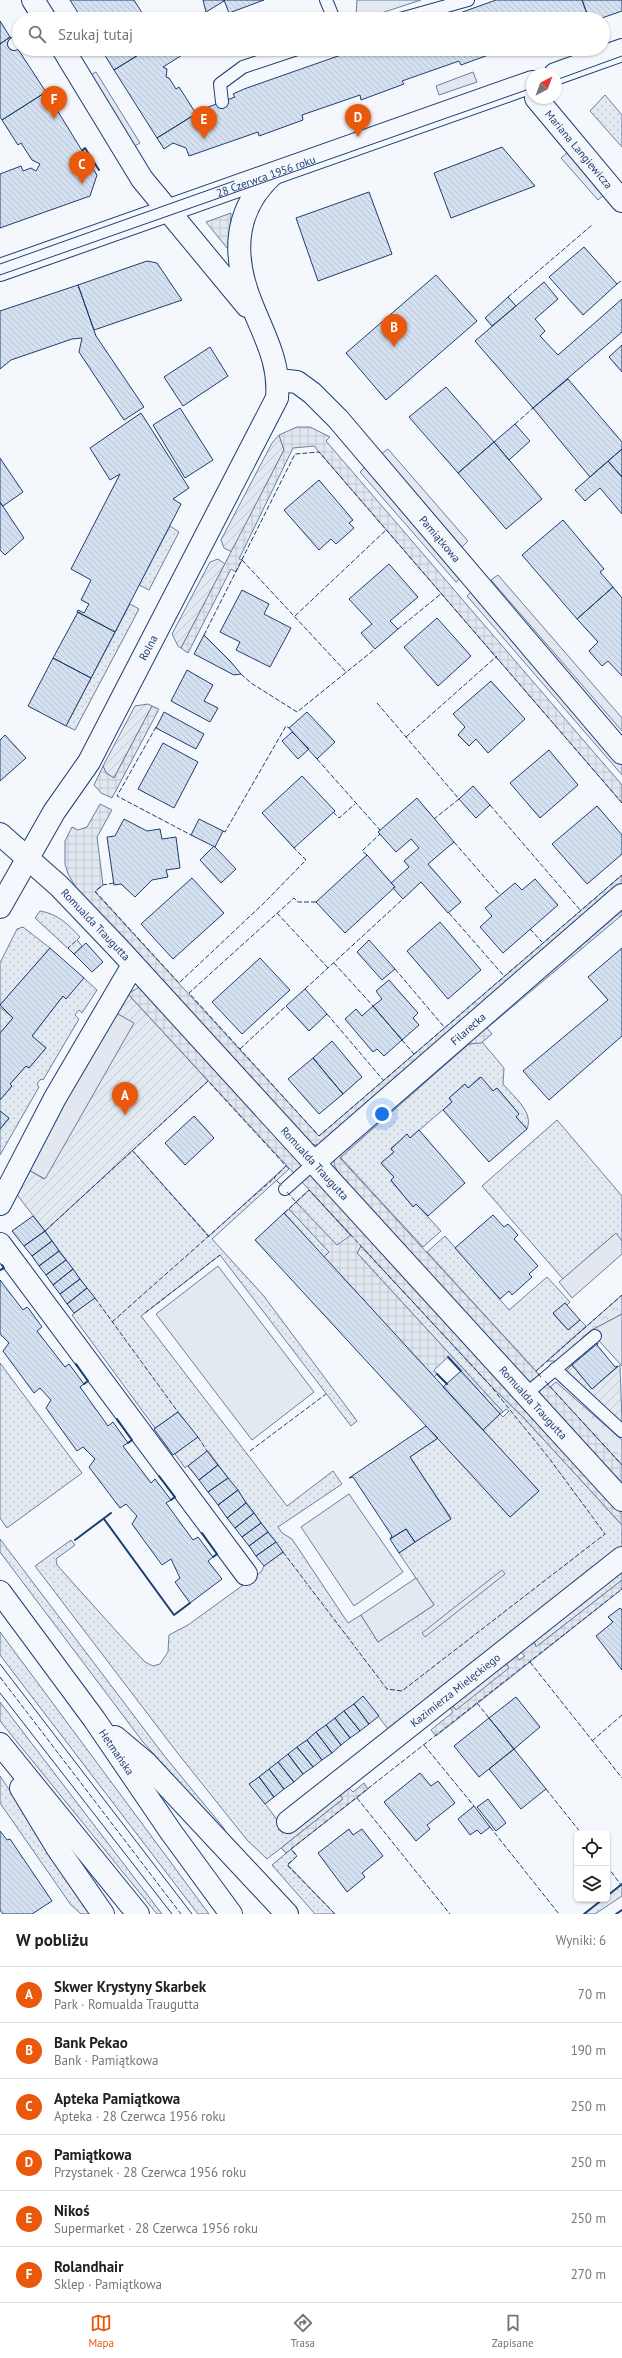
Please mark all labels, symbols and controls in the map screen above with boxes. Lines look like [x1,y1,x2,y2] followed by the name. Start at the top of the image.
[12,12,610,56] search box
[26,23,48,45] icon: search
[58,25,133,44] text: Szukaj tutaj
[526,68,562,104] north arrow
[41,86,67,119] pin: F
[345,104,371,137] pin: D
[191,106,217,139] pin: E
[542,107,616,192] street label: Mariana Langiewicza
[69,151,95,184] pin: C
[214,152,317,200] street label: 28 Czerwca 1956 roku
[381,314,407,347] pin: B
[416,513,464,565] street label: Pamiątkowa
[136,633,160,663] street label: Rolna
[58,886,133,964] street label: Romualda Traugutta
[448,1010,489,1048] street label: Filarecka
[112,1082,138,1115] pin: A
[372,1104,392,1124] your location
[278,1124,352,1203] street label: Romualda Traugutta
[496,1363,570,1442] street label: Romualda Traugutta
[407,1650,503,1730] street label: Kazimierza Mielęckiego
[96,1726,137,1778] street label: Hetmańska
[574,1830,610,1902] map controls
[574,1830,610,1866] button: locate
[574,1866,610,1902] button: layers
[16,1929,88,1951] text: W pobliżu
[556,1932,606,1949] text: Wyniki: 6
[54,1977,206,1996] text: Skwer Krystyny Skarbek
[25,1986,33,2003] text: A
[578,1986,606,2003] text: 70 m
[54,1996,199,2013] text: Park · Romualda Traugutta
[54,2033,128,2052] text: Bank Pekao
[25,2042,33,2059] text: B
[571,2042,606,2059] text: 190 m
[54,2052,158,2069] text: Bank · Pamiątkowa
[54,2089,180,2108] text: Apteka Pamiątkowa
[25,2098,33,2115] text: C
[571,2098,606,2115] text: 250 m
[54,2108,226,2125] text: Apteka · 28 Czerwca 1956 roku
[54,2145,132,2164] text: Pamiątkowa
[25,2154,33,2171] text: D
[571,2154,606,2171] text: 250 m
[54,2164,246,2181] text: Przystanek · 28 Czerwca 1956 roku
[54,2201,89,2220] text: Nikoś
[26,2210,32,2227] text: E
[571,2210,606,2227] text: 250 m
[54,2220,258,2237] text: Supermarket · 28 Czerwca 1956 roku
[54,2257,123,2276] text: Rolandhair
[26,2266,32,2283] text: F
[571,2266,606,2283] text: 270 m
[54,2276,162,2293] text: Sklep · Pamiątkowa
[88,2312,114,2350] tab: Mapa
[291,2312,315,2350] tab: Trasa
[492,2312,534,2350] tab: Zapisane

